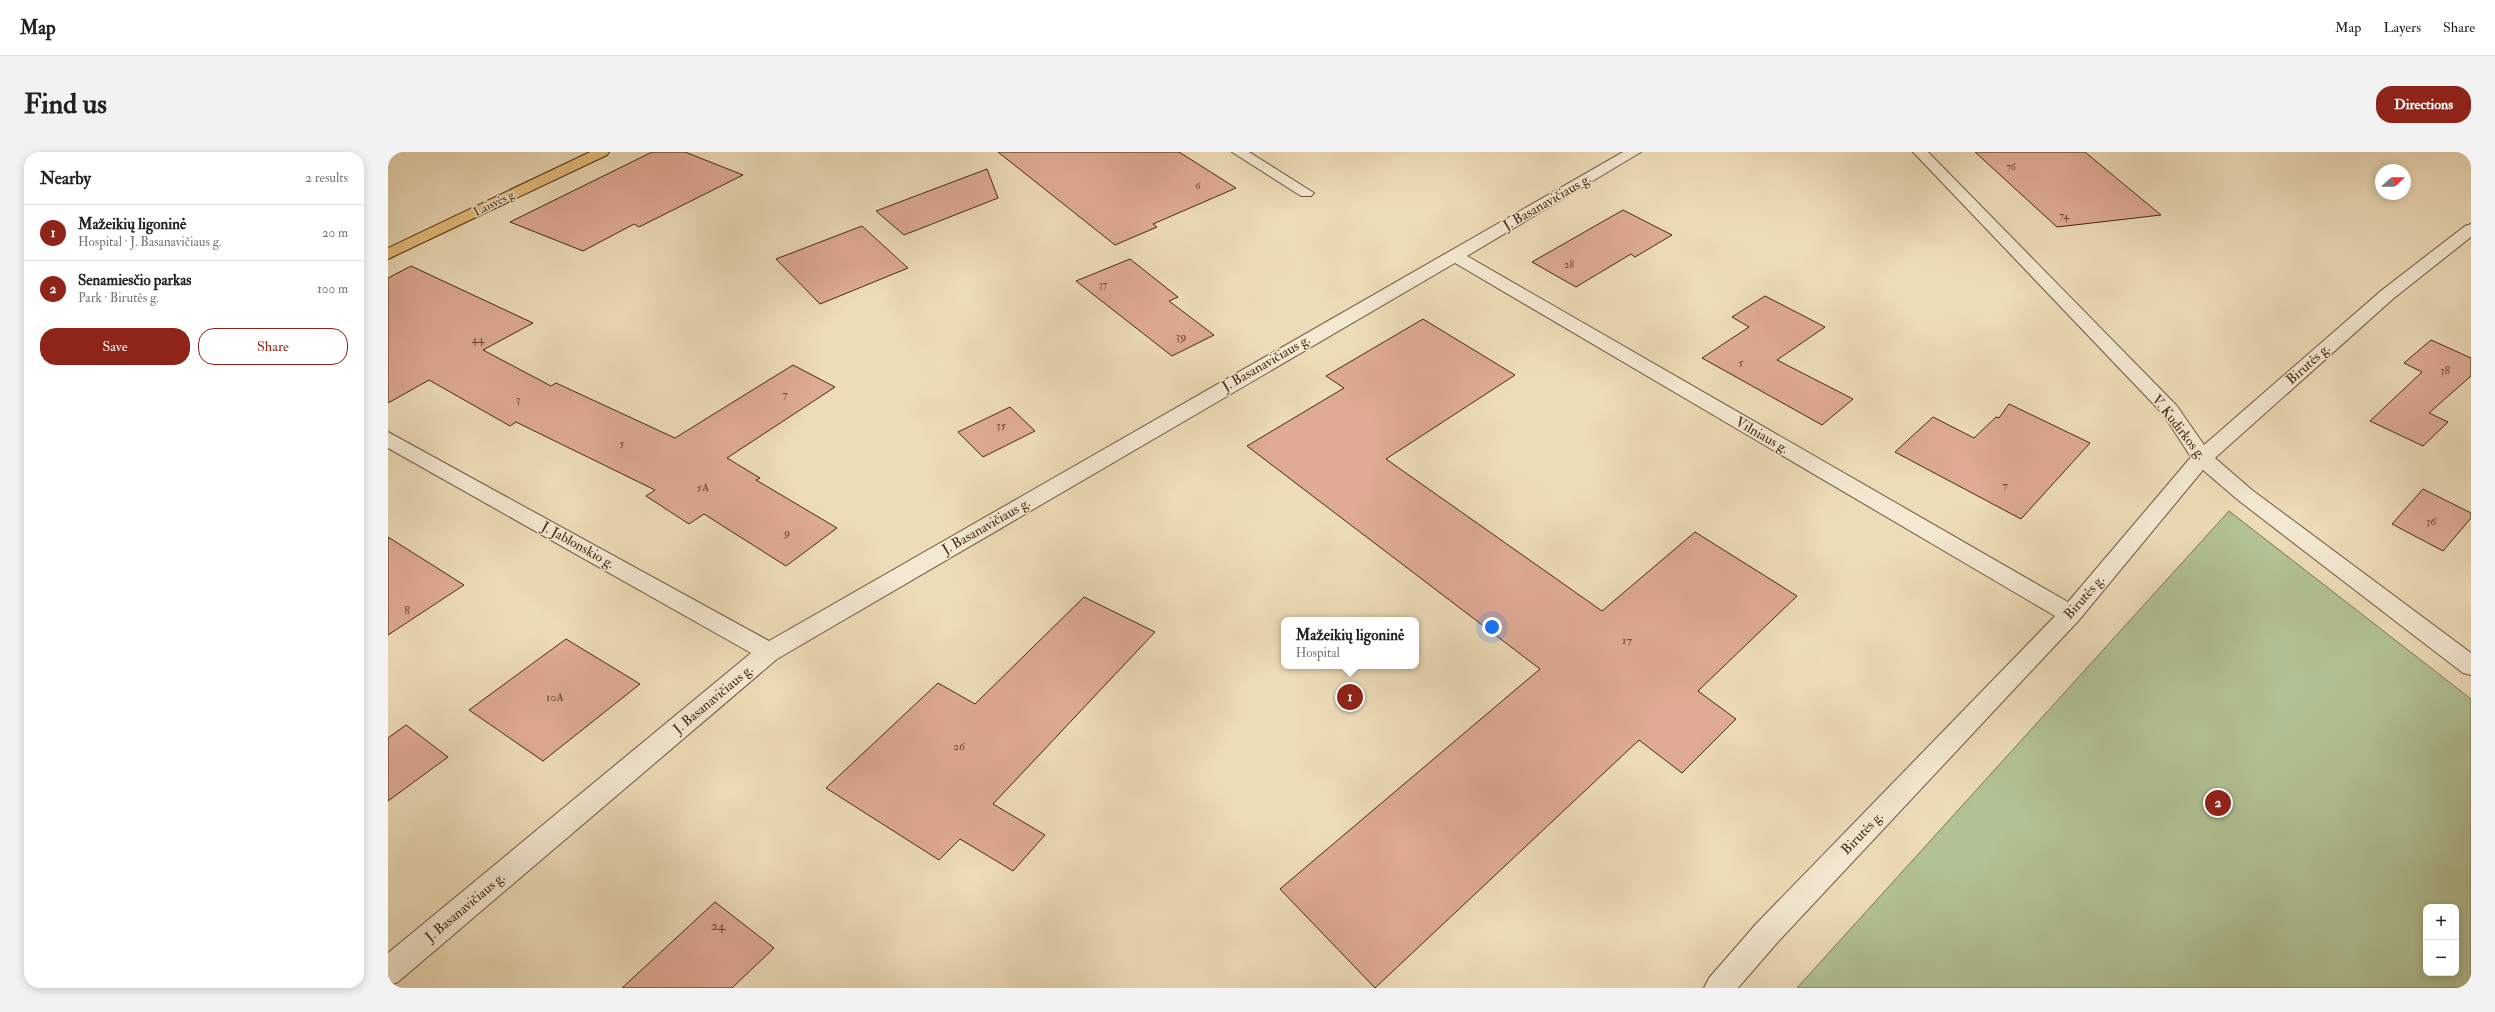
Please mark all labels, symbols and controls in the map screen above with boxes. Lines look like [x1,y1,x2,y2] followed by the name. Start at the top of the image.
[20,16,56,40] text: Map
[2335,19,2361,36] text: Map
[2383,19,2421,36] text: Layers
[2443,19,2475,36] text: Share
[2376,86,2471,123] button: Directions
[24,87,107,122] text: Find us
[2006,161,2017,173] house number: 76
[2375,164,2411,200] north arrow
[40,168,91,189] text: Nearby
[305,170,348,186] text: 2 results
[1499,170,1594,235] street label: J. Basanavičiaus g.
[1195,180,1201,192] house number: 6
[471,186,519,220] street label: Laisvės g.
[2059,210,2069,222] house number: 74
[78,215,186,234] text: Mažeikių ligoninė
[51,225,55,241] text: 1
[322,225,348,241] text: 20 m
[78,234,222,250] text: Hospital · J. Basanavičiaus g.
[1564,259,1574,271] house number: 28
[78,271,191,290] text: Senamiesčio parkas
[1099,279,1108,291] house number: 37
[50,281,56,297] text: 2
[317,281,348,297] text: 100 m
[78,290,159,306] text: Park · Birutės g.
[40,328,190,365] button: Save
[198,328,348,365] button: Share
[1176,329,1186,344] house number: 39
[1218,331,1313,396] street label: J. Basanavičiaus g.
[472,332,485,347] house number: 44
[2283,340,2334,388] street label: Birutės g.
[1738,355,1744,370] house number: 5
[2440,363,2450,378] house number: 38
[782,387,788,402] house number: 7
[2148,391,2210,463] street label: V. Kudirkos g.
[516,392,520,407] house number: 3
[1732,413,1792,457] street label: Vilniaus g.
[996,418,1007,433] house number: 35
[619,436,625,451] house number: 5
[2002,478,2008,493] house number: 7
[697,480,710,495] house number: 5A
[938,494,1033,559] street label: J. Basanavičiaus g.
[2426,514,2437,529] house number: 36
[538,517,618,572] street label: J. Jablonskio g.
[783,525,790,540] house number: 9
[2060,571,2108,623] street label: Birutės g.
[404,603,410,618] house number: 8
[1281,617,1419,669] popup
[1482,617,1502,637] your location
[1296,626,1404,645] text: Mažeikių ligoninė
[1622,633,1632,648] house number: 17
[1296,645,1340,661] text: Hospital
[669,661,756,738] street label: J. Basanavičiaus g.
[1337,682,1363,712] pin: 1
[546,690,564,705] house number: 10A
[953,739,966,754] house number: 26
[2205,788,2231,818] pin: 2
[1838,808,1887,858] street label: Birutės g.
[421,869,508,946] street label: J. Basanavičiaus g.
[2423,904,2459,976] map controls
[2423,904,2459,940] button: +
[711,917,727,934] house number: 24
[2423,940,2459,976] button: −

